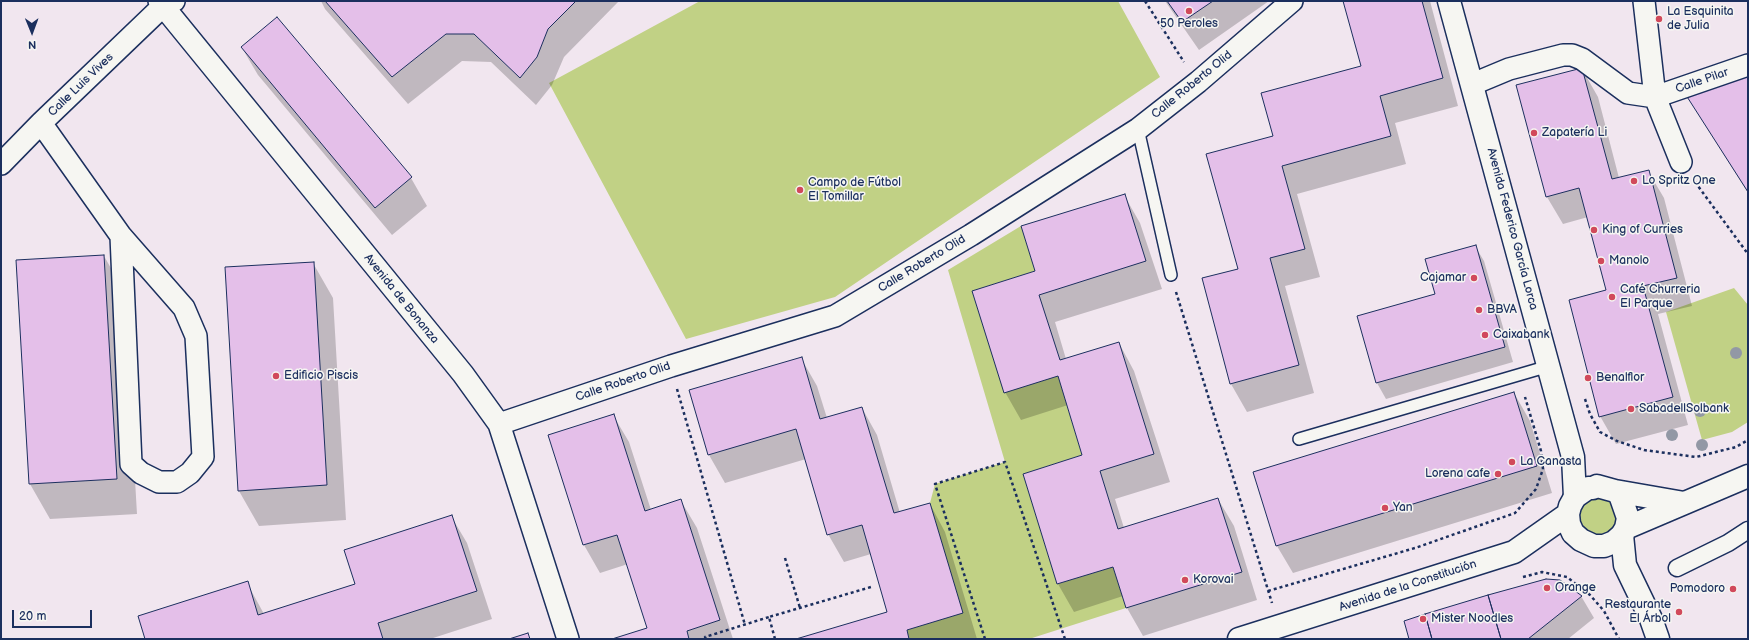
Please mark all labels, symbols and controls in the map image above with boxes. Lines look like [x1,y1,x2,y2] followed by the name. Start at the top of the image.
[1667,5,1734,33] place label: La Esquinita de Julia
[1184,6,1194,16] marker: 50 Peroles
[12,12,52,52] north arrow
[1654,14,1664,24] marker: La Esquinita de Julia
[1160,17,1218,31] place label: 50 Peroles
[28,38,36,51] text: N
[1149,48,1235,122] street label: Calle Roberto Olid
[45,50,117,120] street label: Calle Luis Vives
[1674,65,1730,97] street label: Calle Pilar
[1542,126,1607,140] place label: Zapatería Li
[1529,128,1539,138] marker: Zapatería Li
[1483,146,1541,312] street label: Avenida Federico García Lorca
[1642,174,1716,188] place label: Lo Spritz One
[808,176,901,204] place label: Campo de Fútbol El Tomillar
[1629,176,1639,186] marker: Lo Spritz One
[795,185,805,195] marker: Campo de Fútbol El Tomillar
[1602,223,1683,237] place label: King of Curries
[1589,225,1599,235] marker: King of Curries
[876,232,968,296] street label: Calle Roberto Olid
[360,251,442,347] street label: Avenida de Bonanza
[1609,254,1649,268] place label: Manolo
[1596,256,1606,266] marker: Manolo
[1420,271,1466,285] place label: Cajamar
[1469,273,1479,283] marker: Cajamar
[1620,283,1700,311] place label: Café Churreria El Parque
[1607,292,1617,302] marker: Café Churreria El Parque
[1487,303,1517,317] place label: BBVA
[1474,305,1484,315] marker: BBVA
[1493,328,1549,342] place label: Caixabank
[1480,330,1490,340] marker: Caixabank
[574,359,672,405] street label: Calle Roberto Olid
[284,369,358,383] place label: Edificio Piscis
[271,371,281,381] marker: Edificio Piscis
[1596,371,1644,385] place label: Benalflor
[1583,373,1593,383] marker: Benalflor
[1639,402,1729,416] place label: SabadellSolbank
[1626,404,1636,414] marker: SabadellSolbank
[1520,455,1582,469] place label: La Canasta
[1507,457,1517,467] marker: La Canasta
[1425,467,1490,481] place label: Lorena cafe
[1493,469,1503,479] marker: Lorena cafe
[1393,501,1413,515] place label: Yan
[1380,503,1390,513] marker: Yan
[1337,557,1479,615] street label: Avenida de la Constitución
[1193,573,1233,587] place label: Korovai
[1180,575,1190,585] marker: Korovai
[1555,581,1596,595] place label: Orange
[1670,582,1725,596] place label: Pomodoro
[1542,583,1552,593] marker: Orange
[1728,584,1738,594] marker: Pomodoro
[1605,598,1671,626] place label: Restaurante El Árbol
[14,602,94,628] scale bar
[1674,607,1684,617] marker: Restaurante El Árbol
[19,609,46,624] text: 20 m
[1431,612,1513,626] place label: Mister Noodles
[1418,614,1428,624] marker: Mister Noodles

